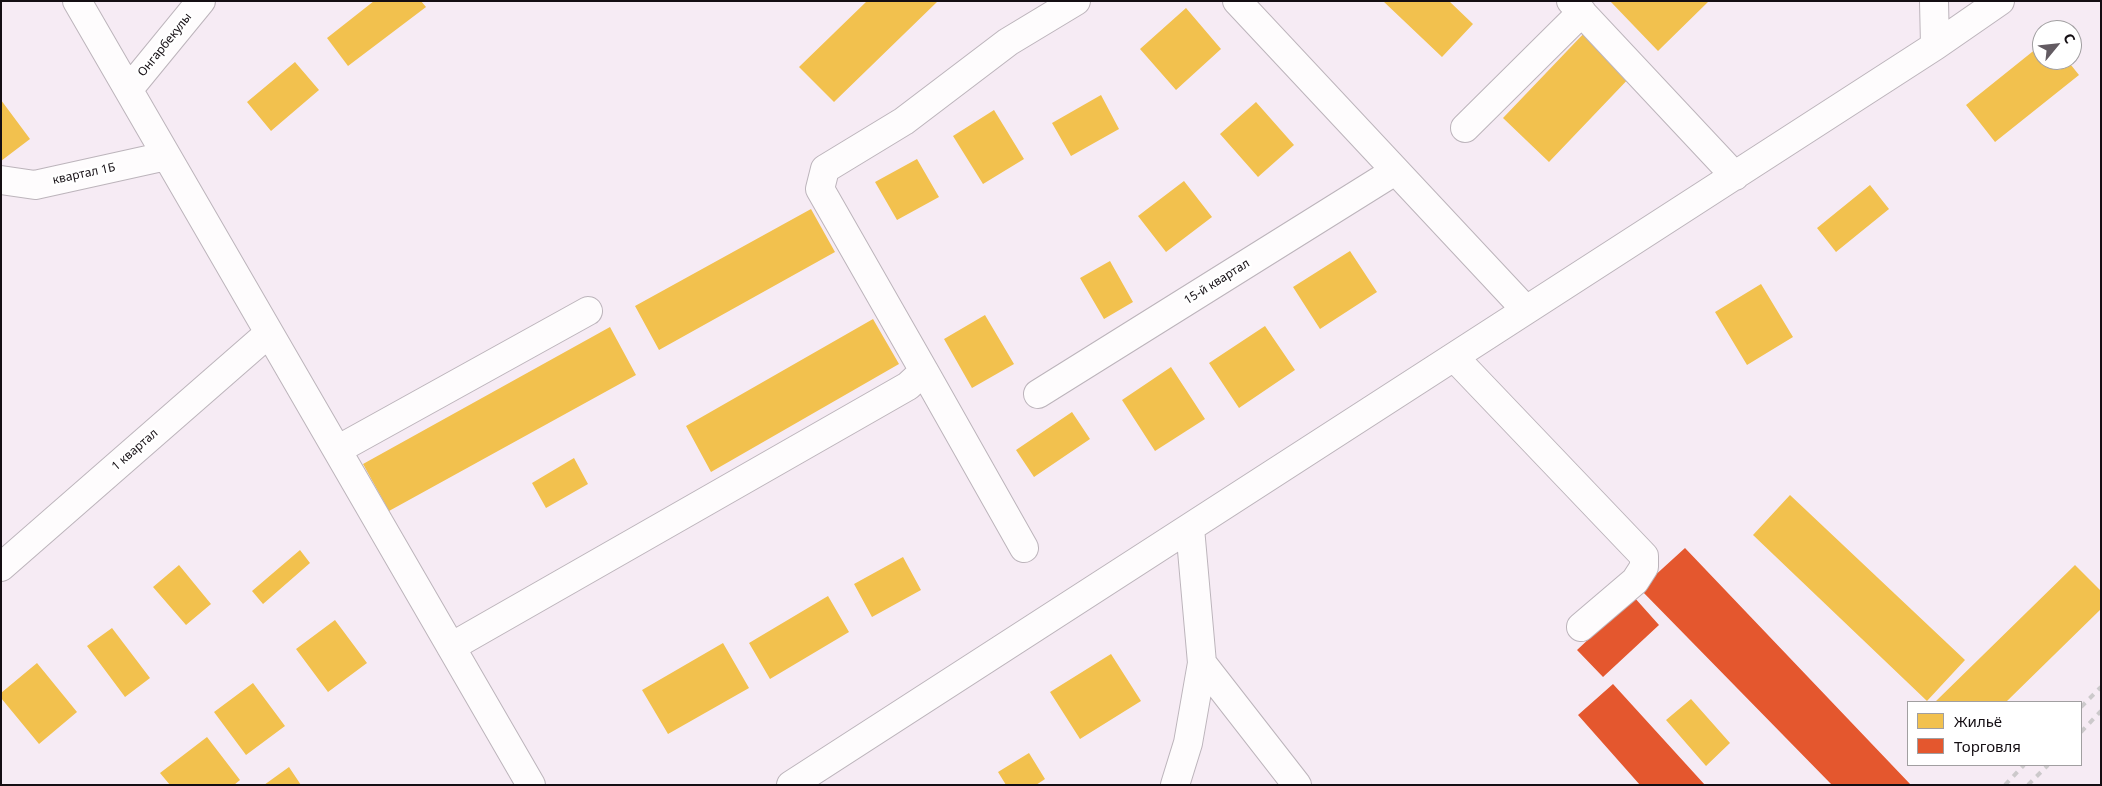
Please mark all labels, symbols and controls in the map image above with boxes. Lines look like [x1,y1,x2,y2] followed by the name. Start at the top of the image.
[135,10,195,80] street label: Онгарбекулы
[2032,20,2082,70] north arrow
[2059,30,2080,47] text: С
[51,160,117,188] street label: квартал 1Б
[1182,256,1252,308] street label: 15-й квартал
[109,426,161,474] street label: 1 квартал
[1907,701,2082,766] legend
[1954,711,2002,731] text: Жильё
[1954,736,2021,756] text: Торговля

